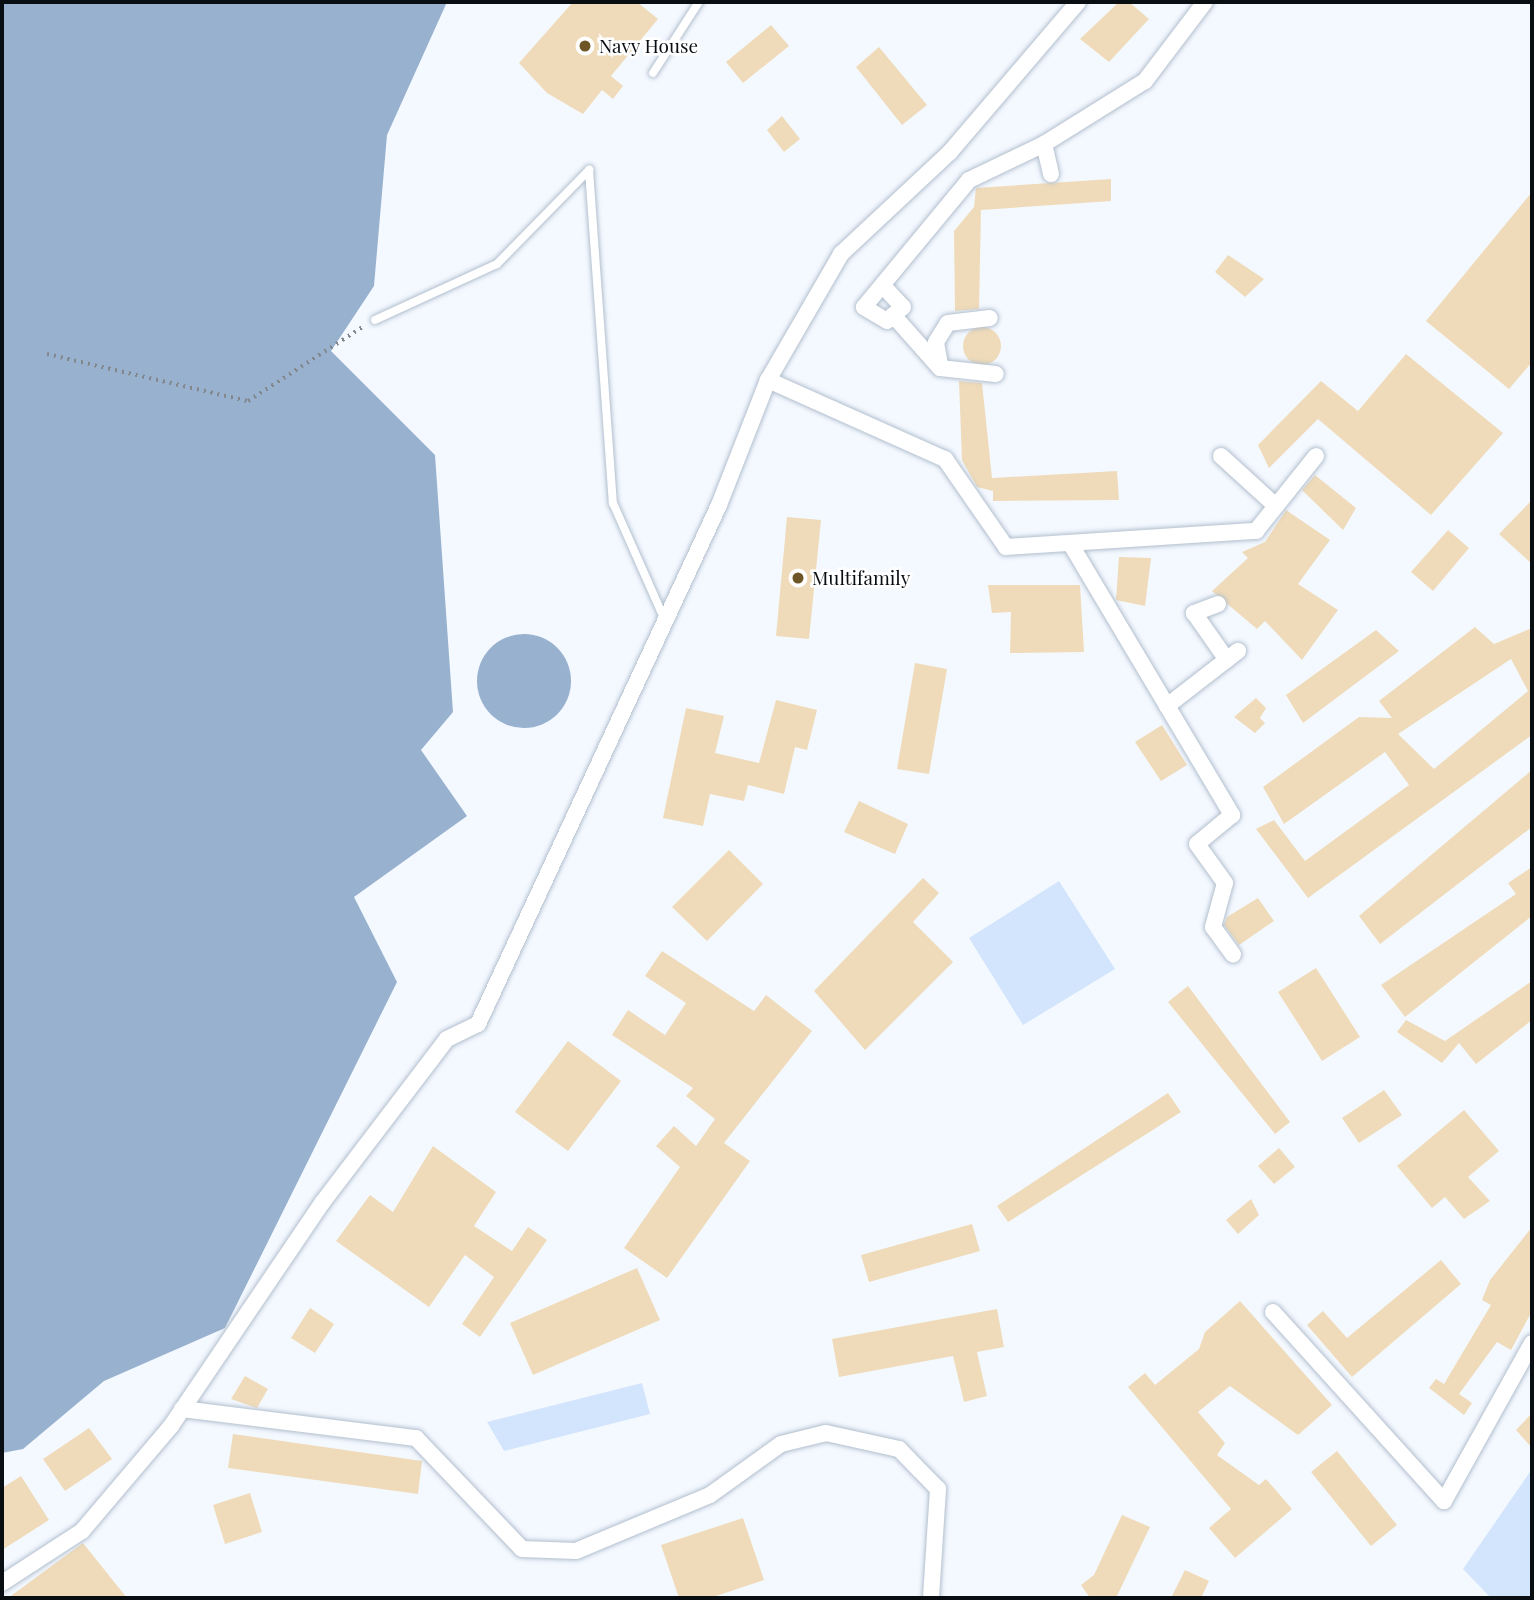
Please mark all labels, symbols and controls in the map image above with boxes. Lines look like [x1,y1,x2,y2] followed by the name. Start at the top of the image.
[599,35,699,57] place label: Navy House
[577,38,593,54] marker: Navy House
[812,567,910,589] place label: Multifamily
[790,570,806,586] marker: Multifamily

